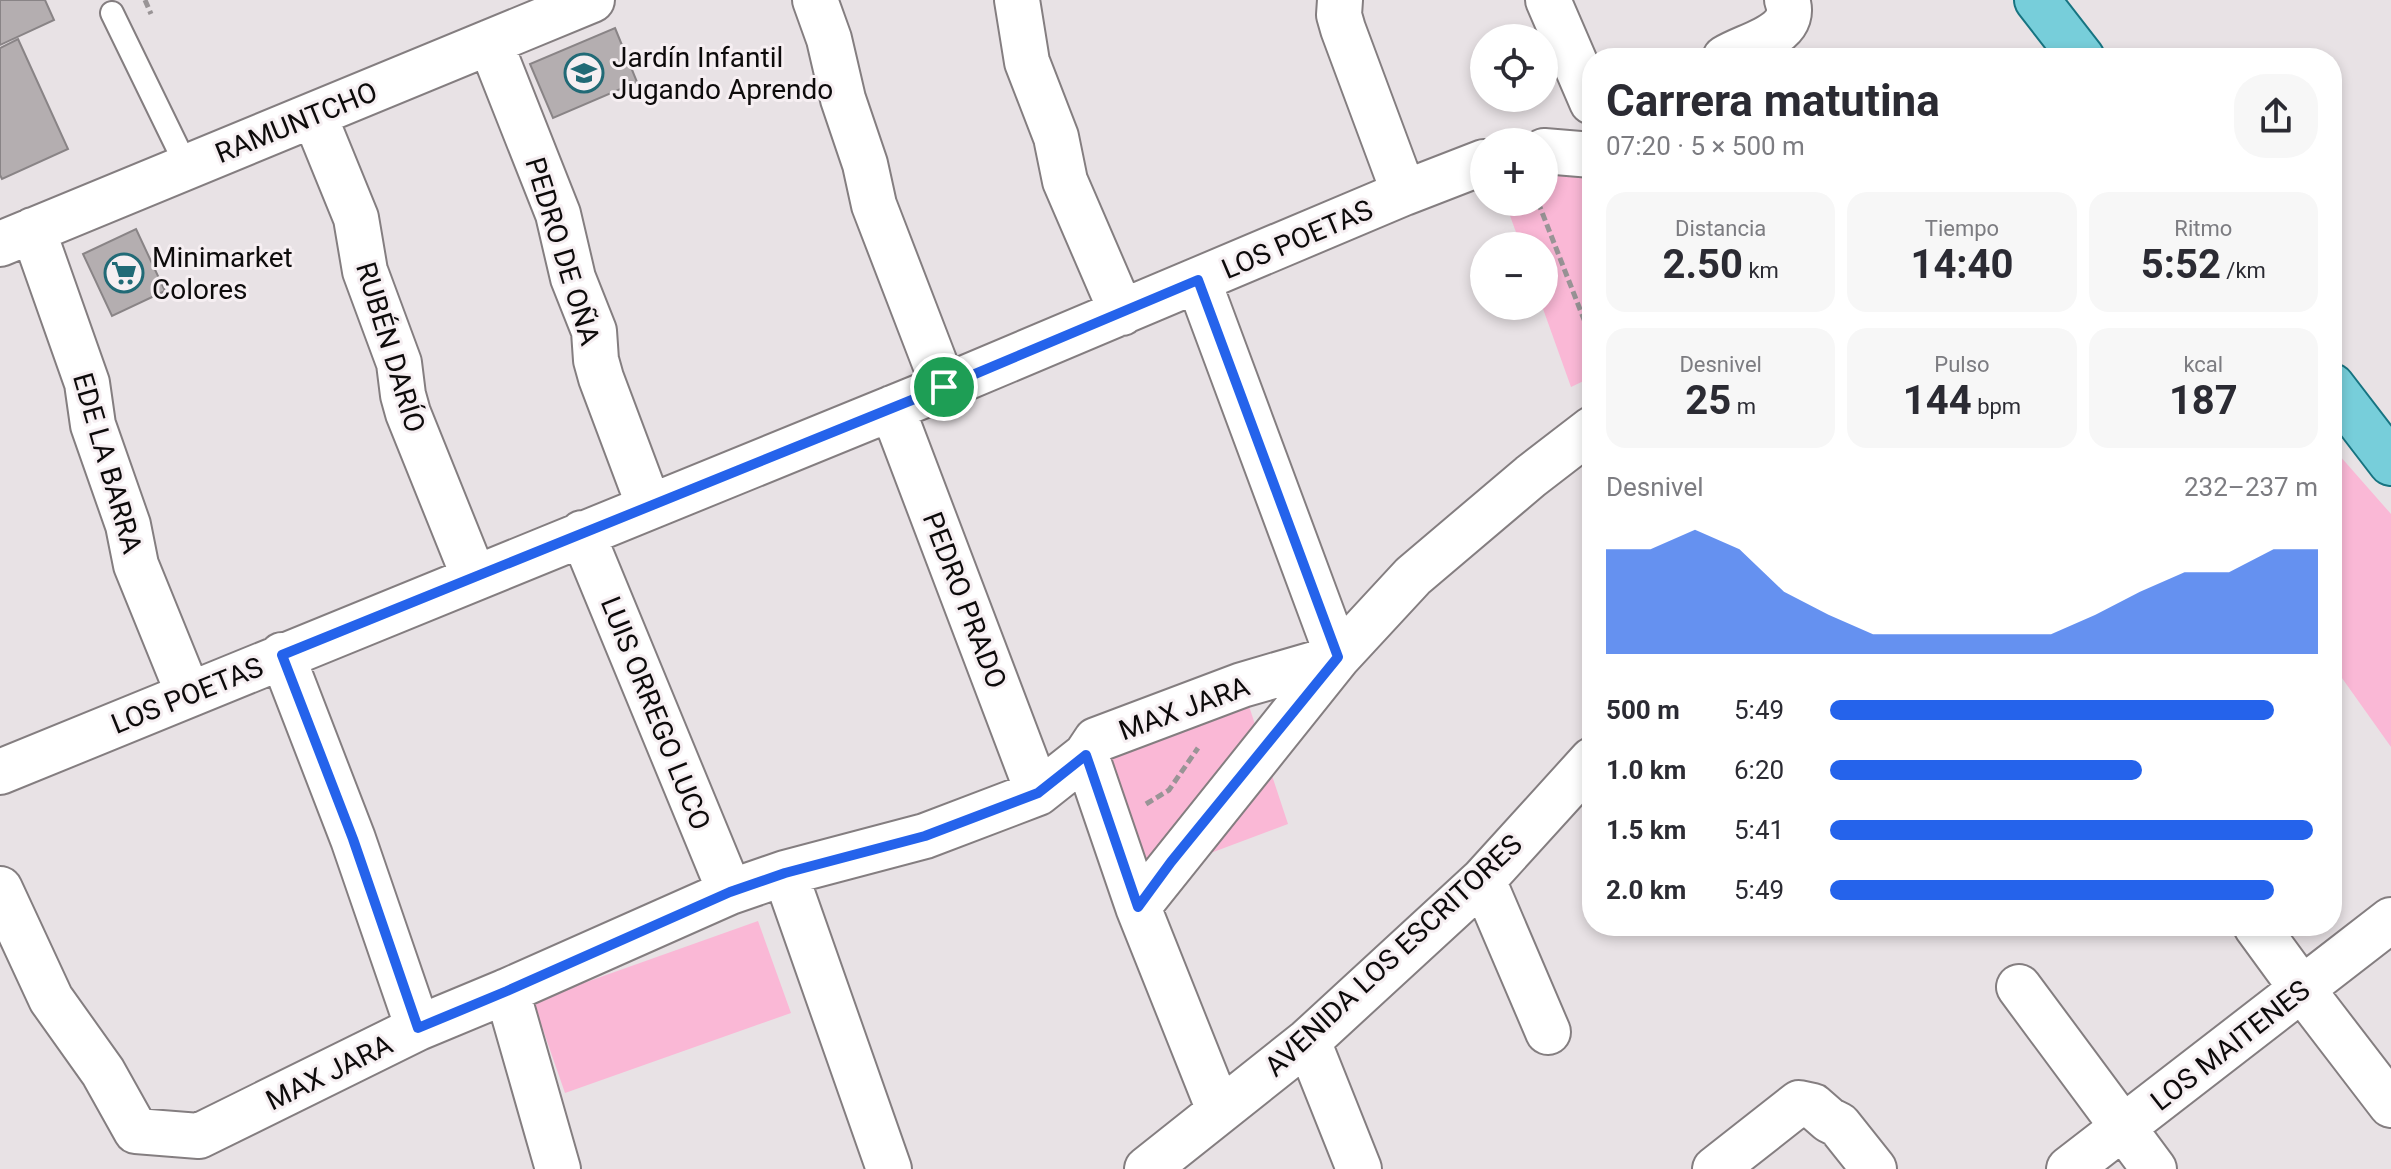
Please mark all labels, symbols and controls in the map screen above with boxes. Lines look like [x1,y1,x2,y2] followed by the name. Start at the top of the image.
[1470,24,1558,320] map controls
[1470,24,1558,112] button: locate
[612,41,833,106] place label: Jardín Infantil Jugando Aprendo
[563,52,605,94] school or university icon: Jardín Infantil Jugando Aprendo
[2234,74,2318,158] button: share
[211,75,382,170] street label: RAMUNTCHO
[1606,75,1940,127] text: Carrera matutina
[1470,128,1558,216] button: +
[1606,131,1805,161] text: 07:20 · 5 × 500 m
[518,153,607,349] street label: PEDRO DE OÑA
[1217,193,1378,286] street label: LOS POETAS
[1675,216,1766,241] text: Distancia
[1925,216,1999,241] text: Tiempo
[2174,216,2232,241] text: Ritmo
[1470,232,1558,320] button: −
[152,241,293,306] place label: Minimarket Colores
[1662,241,1743,288] text: 2.50
[1910,241,2014,288] text: 14:40
[2141,241,2221,288] text: 5:52
[103,252,145,294] supermarket icon: Minimarket Colores
[349,258,432,436] street label: RUBÉN DARÍO
[1743,258,1779,283] text: km
[2221,258,2266,283] text: /km
[1679,352,1762,377] text: Desnivel
[1934,352,1990,377] text: Pulso
[2183,352,2223,377] text: kcal
[910,353,978,421] pin
[922,365,966,409] icon: arrive
[66,369,149,557] street label: EDE LA BARRA
[1685,377,1731,424] text: 25
[1903,377,1972,424] text: 144
[2169,377,2238,424] text: 187
[1731,394,1756,419] text: m
[1972,394,2021,419] text: bpm
[1606,472,1704,502] text: Desnivel
[2184,472,2318,502] text: 232–237 m
[916,507,1013,693] street label: PEDRO PRADO
[594,592,717,835] street label: LUIS ORREGO LUCO
[107,650,268,741] street label: LOS POETAS
[1114,670,1254,747] street label: MAX JARA
[1606,695,1680,725] text: 500 m
[1734,695,1784,725] text: 5:49
[1606,755,1686,785] text: 1.0 km
[1734,755,1784,785] text: 6:20
[1606,815,1686,845] text: 1.5 km
[1734,815,1784,845] text: 5:41
[1258,828,1529,1083] street label: AVENIDA LOS ESCRITORES
[1606,875,1686,905] text: 2.0 km
[1734,875,1784,905] text: 5:49
[2144,973,2316,1118] street label: LOS MAITENES
[261,1028,398,1117] street label: MAX JARA

